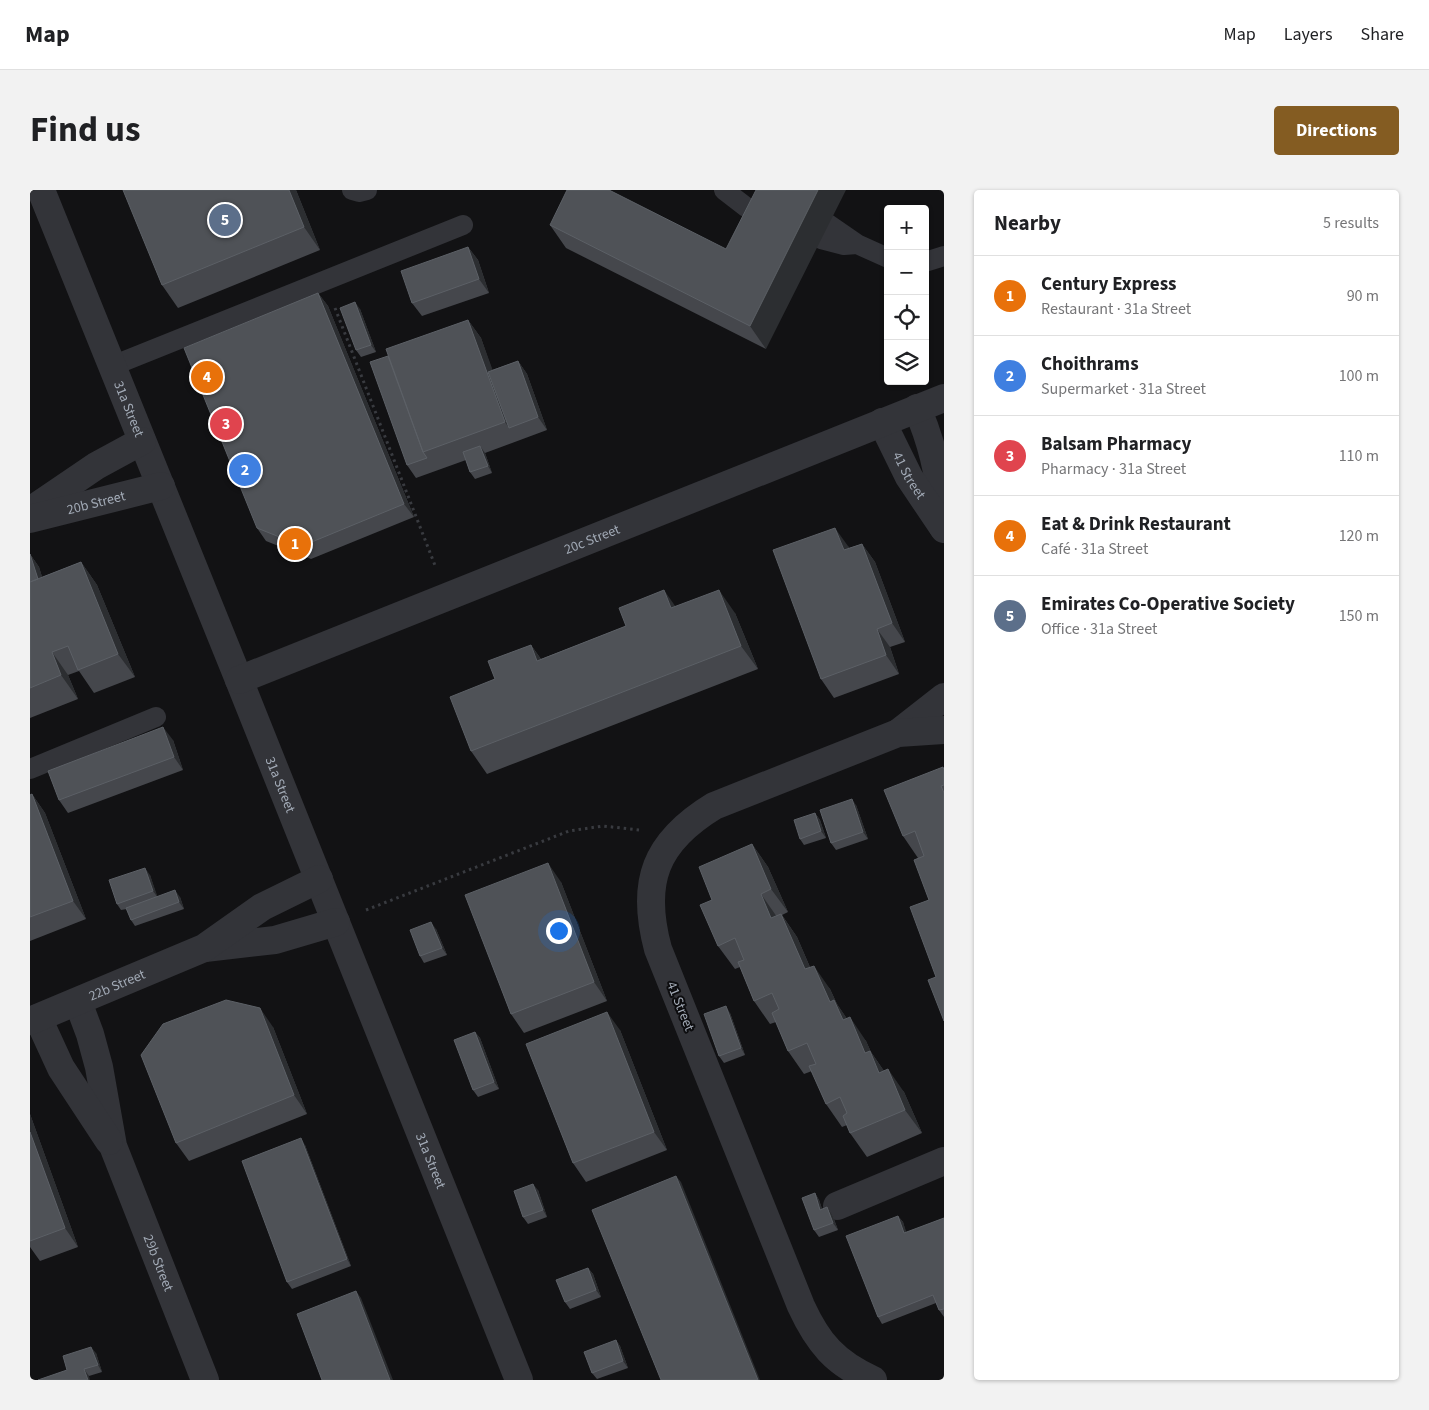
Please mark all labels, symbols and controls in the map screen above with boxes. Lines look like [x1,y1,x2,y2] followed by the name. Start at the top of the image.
[25,17,70,52] text: Map
[1224,22,1256,47] text: Map
[1284,22,1333,47] text: Layers
[1361,22,1404,47] text: Share
[30,105,140,155] text: Find us
[1274,106,1399,155] button: Directions
[209,201,241,239] pin: 5
[884,205,929,385] map controls
[884,205,929,250] button: +
[994,208,1061,238] text: Nearby
[1323,212,1379,234] text: 5 results
[884,250,929,295] button: −
[1041,271,1177,298] text: Century Express
[1006,285,1014,307] text: 1
[1347,285,1379,307] text: 90 m
[884,295,929,340] button: locate
[1041,298,1191,320] text: Restaurant · 31a Street
[884,340,929,385] button: layers
[1041,351,1139,378] text: Choithrams
[191,358,223,396] pin: 4
[1006,365,1014,387] text: 2
[1339,365,1379,387] text: 100 m
[108,378,149,440] street label: 31a Street
[1041,378,1206,400] text: Supermarket · 31a Street
[210,405,242,443] pin: 3
[1041,431,1191,458] text: Balsam Pharmacy
[1006,445,1014,467] text: 3
[1339,445,1379,467] text: 110 m
[887,449,930,504] street label: 41 Street
[229,451,261,489] pin: 2
[1041,458,1186,480] text: Pharmacy · 31a Street
[65,486,128,520] street label: 20b Street
[1041,511,1231,538] text: Eat & Drink Restaurant
[561,520,623,560] street label: 20c Street
[279,525,311,563] pin: 1
[1006,525,1014,547] text: 4
[1339,525,1379,547] text: 120 m
[1041,538,1148,560] text: Café · 31a Street
[1041,591,1295,618] text: Emirates Co-Operative Society
[1006,605,1014,627] text: 5
[1339,605,1379,627] text: 150 m
[1041,618,1157,640] text: Office · 31a Street
[260,754,300,816] street label: 31a Street
[546,918,572,944] your location
[86,965,149,1006] street label: 22b Street
[661,979,699,1034] street label: 41 Street
[410,1130,451,1192] street label: 31a Street
[138,1232,178,1295] street label: 29b Street

